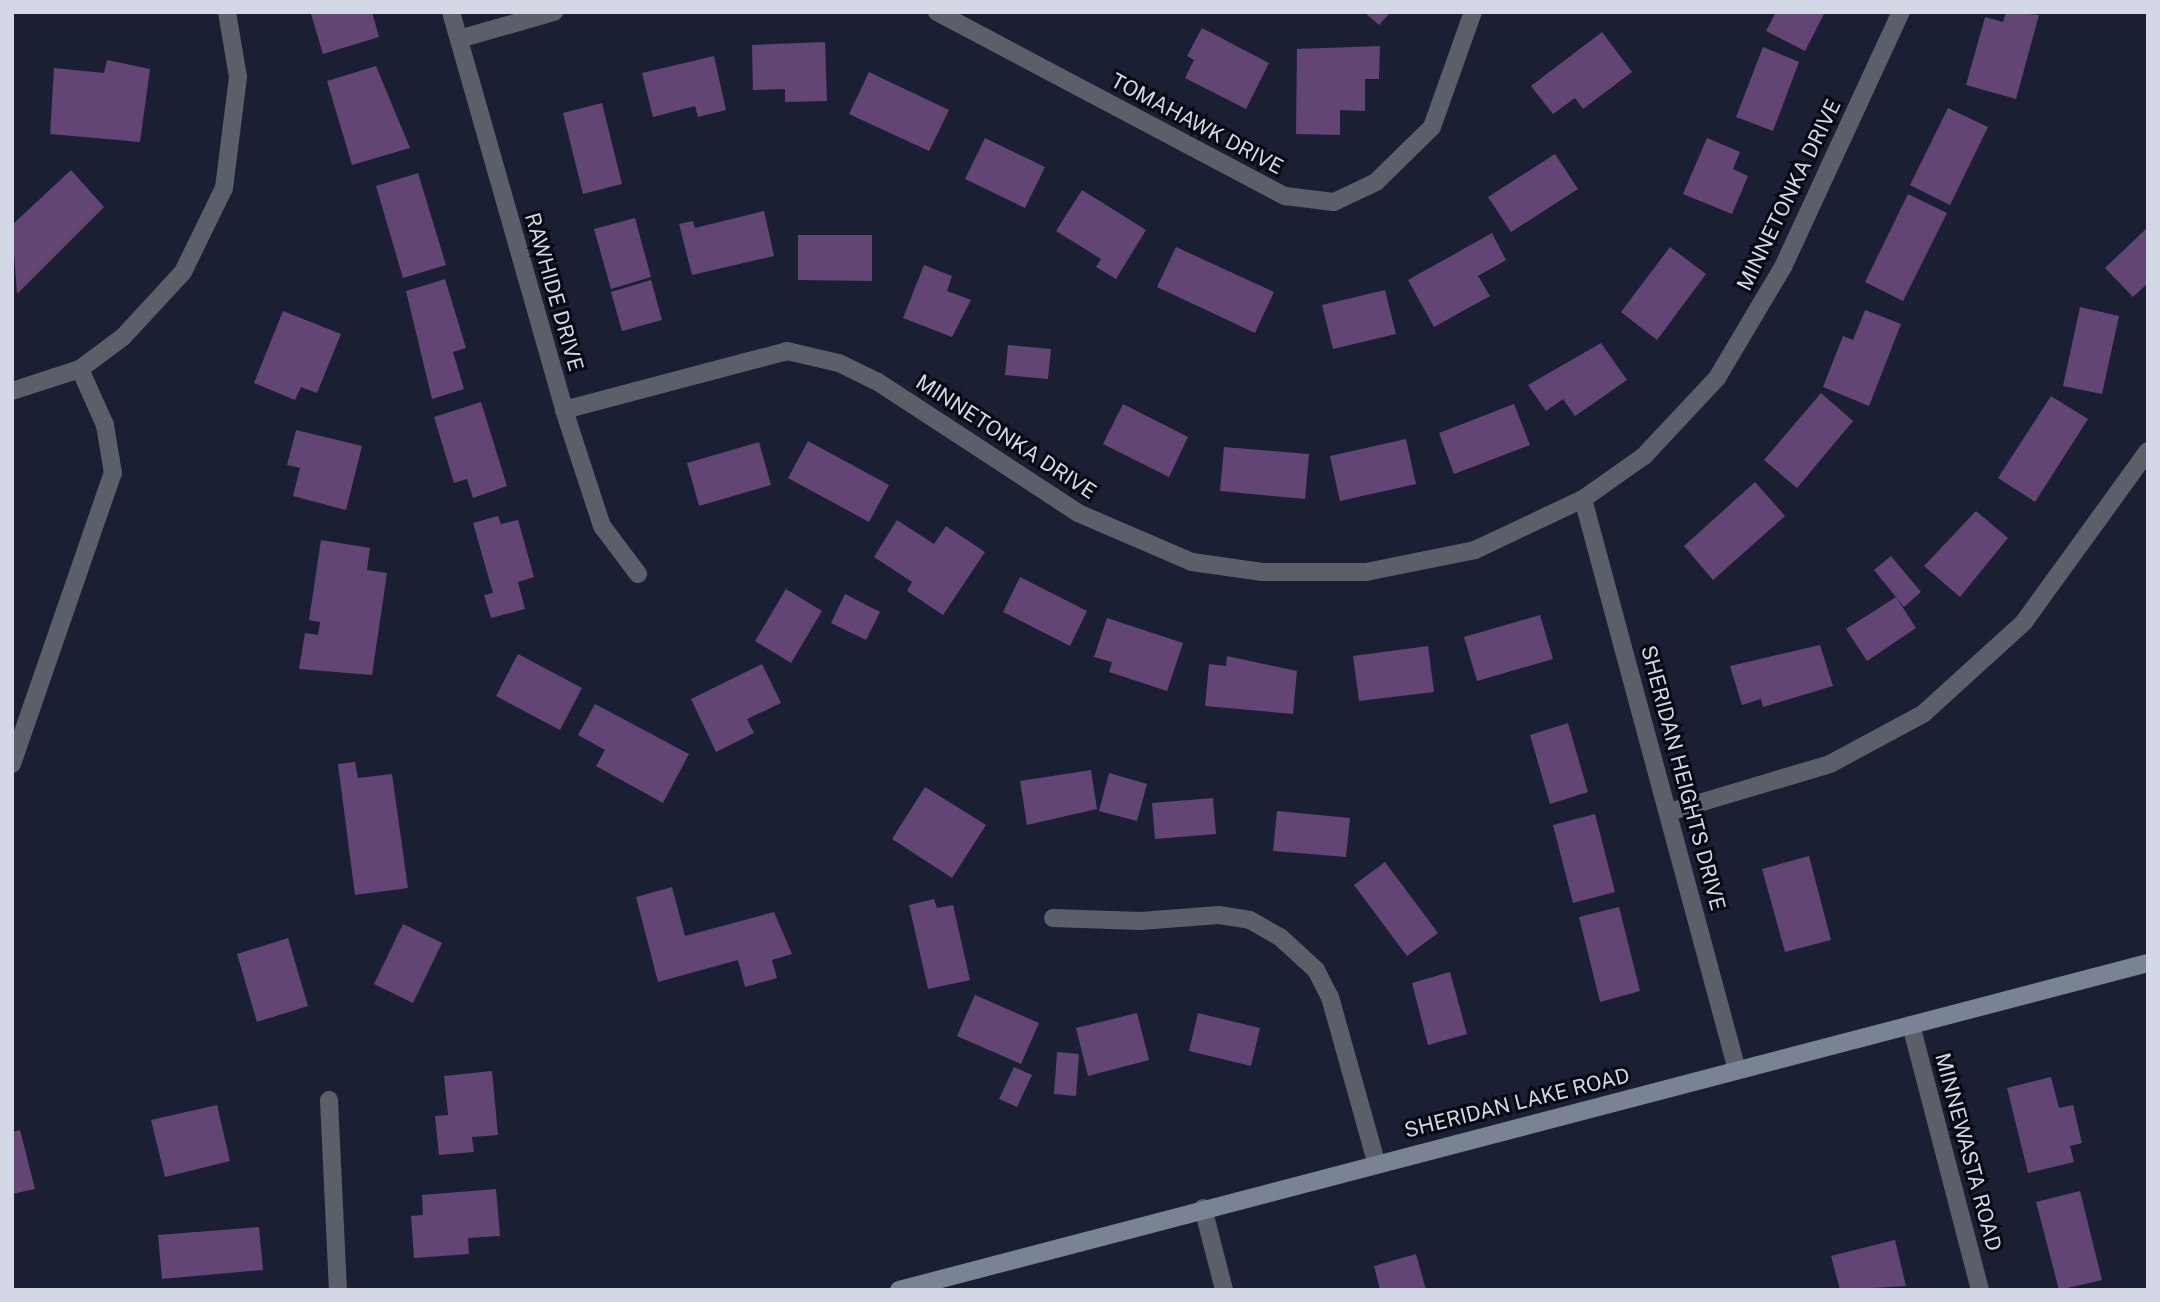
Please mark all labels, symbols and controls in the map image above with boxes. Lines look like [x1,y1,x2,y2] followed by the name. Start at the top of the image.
[1107,68,1287,180] street label: TOMAHAWK DRIVE
[1732,95,1846,295] street label: MINNETONKA DRIVE
[519,210,589,374] street label: RAWHIDE DRIVE
[911,369,1101,505] street label: MINNETONKA DRIVE
[1635,643,1731,913] street label: SHERIDAN HEIGHTS DRIVE
[1929,1050,2007,1254] street label: MINNEWASTA ROAD
[1402,1063,1632,1143] street label: SHERIDAN LAKE ROAD

